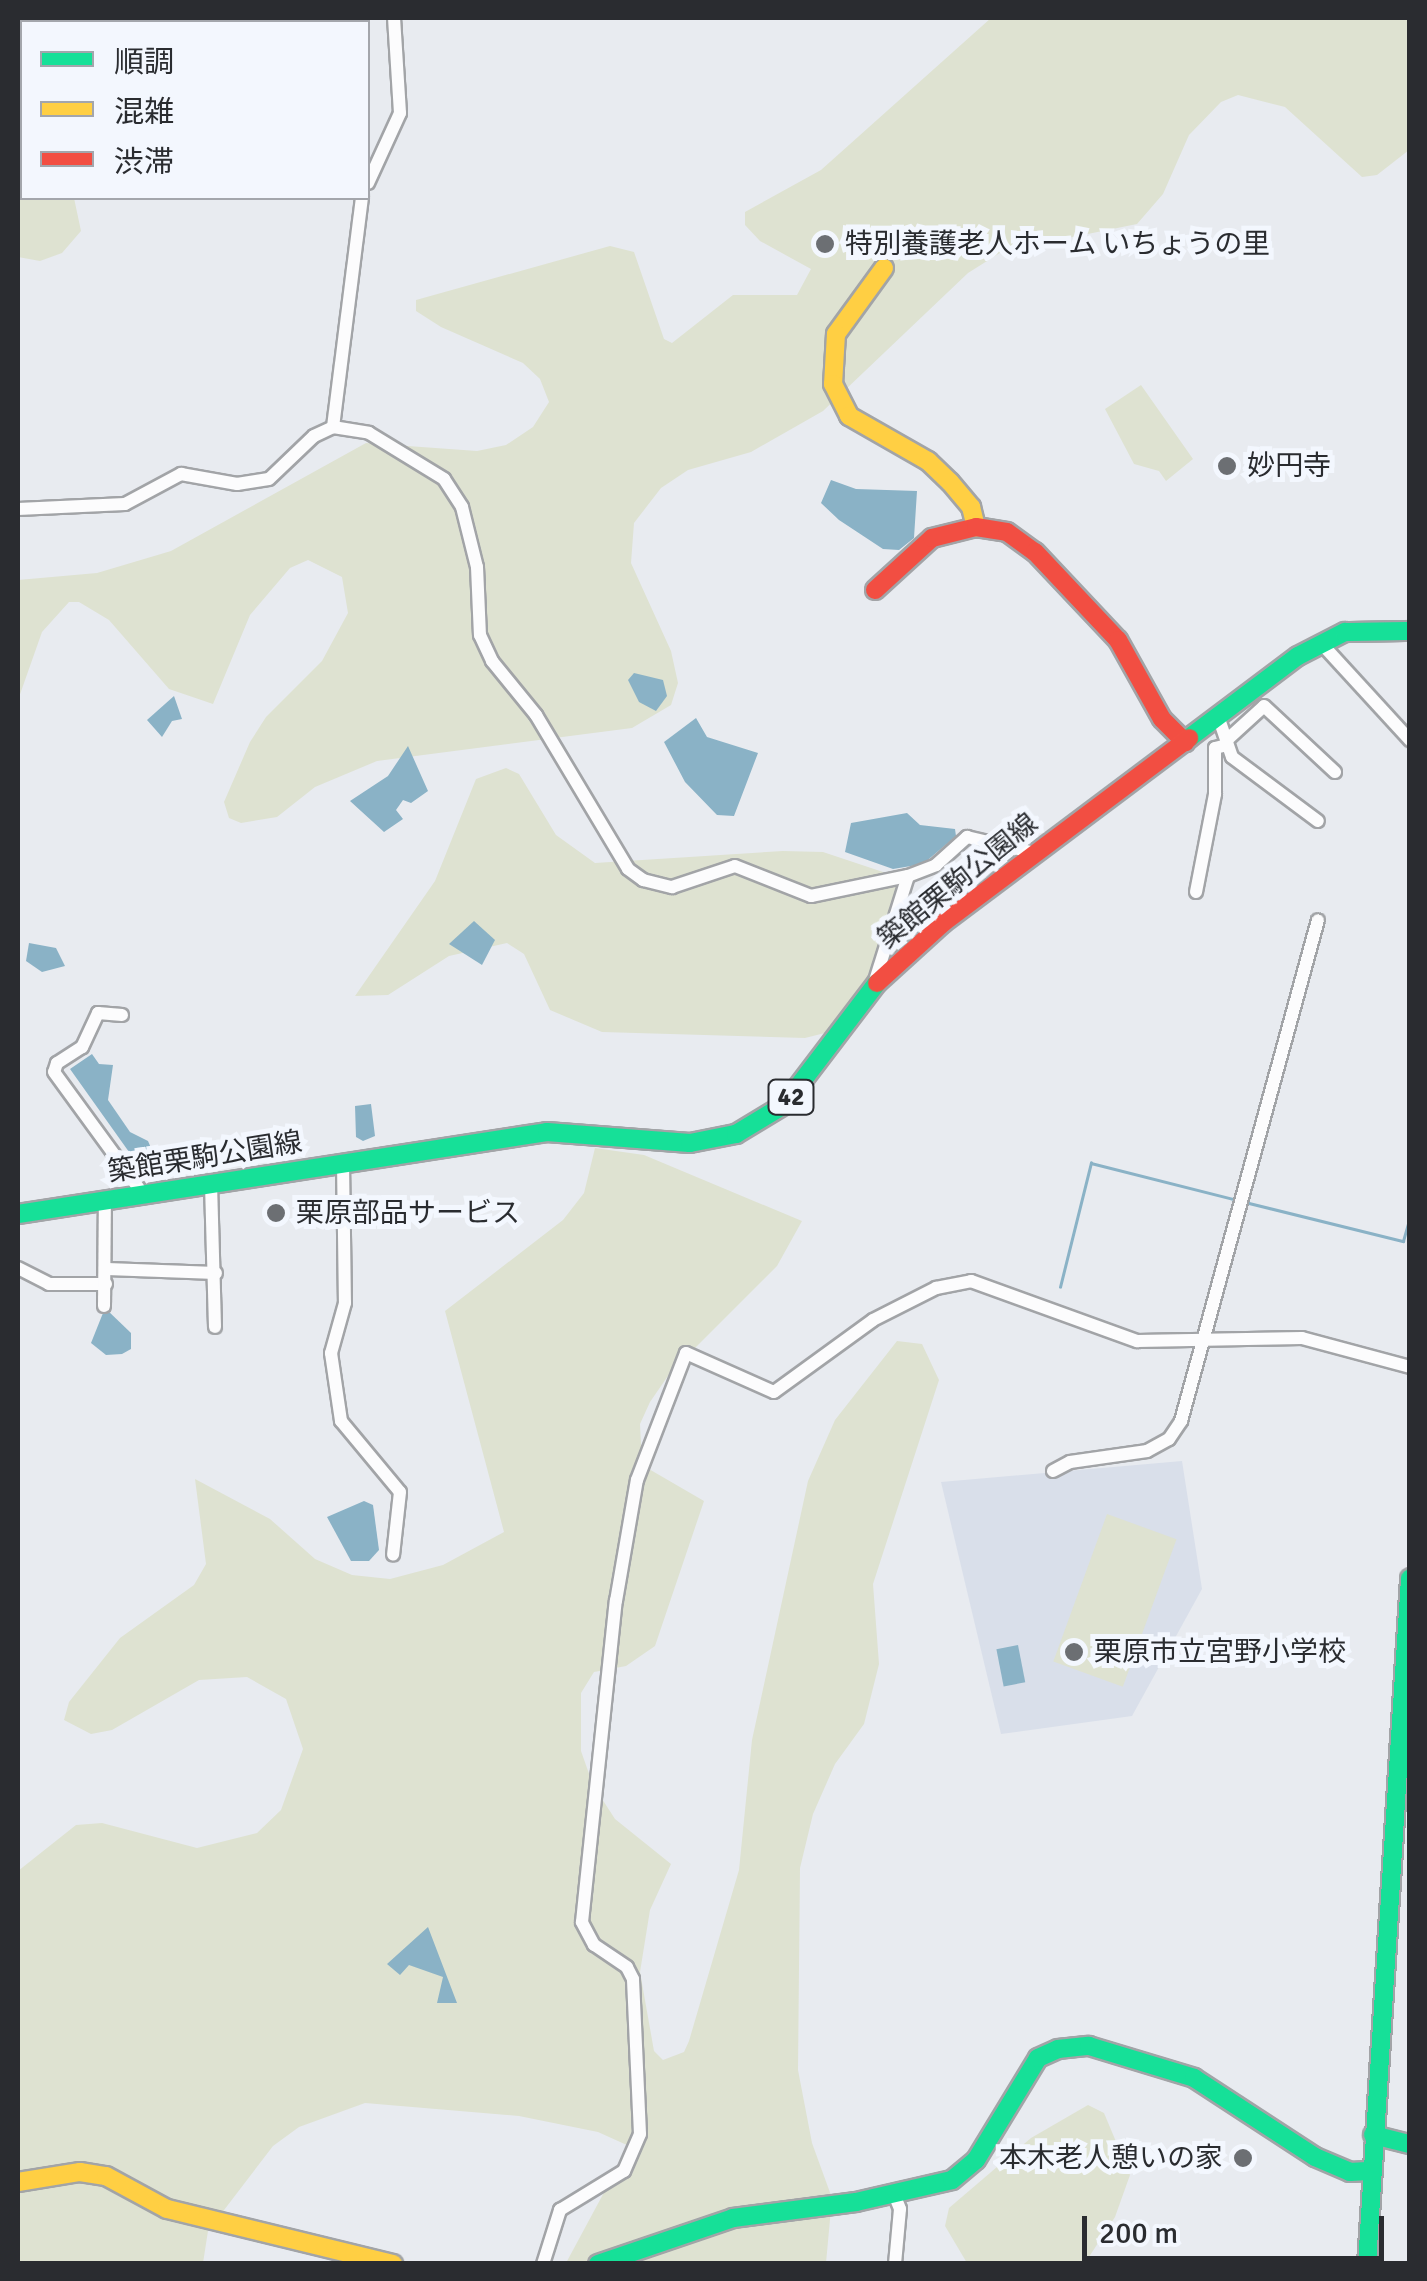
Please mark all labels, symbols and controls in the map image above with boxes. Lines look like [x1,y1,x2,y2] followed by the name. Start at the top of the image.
[20,20,370,200] legend
[114,44,174,81] text: 順調
[114,94,174,131] text: 混雑
[114,144,174,181] text: 渋滞
[845,227,1271,261] place label: 特別養護老人ホーム いちょうの里
[814,233,836,255] marker: 特別養護老人ホーム いちょうの里
[1247,449,1331,483] place label: 妙円寺
[1216,455,1238,477] marker: 妙円寺
[871,806,1045,956] street label: 築館栗駒公園線
[766,1077,816,1117] road number: 42
[106,1125,304,1189] street label: 築館栗駒公園線
[296,1196,520,1230] place label: 栗原部品サービス
[265,1202,287,1224] marker: 栗原部品サービス
[1094,1635,1346,1669] place label: 栗原市立宮野小学校
[1063,1641,1085,1663] marker: 栗原市立宮野小学校
[999,2141,1223,2175] place label: 本木老人憩いの家
[1232,2147,1254,2169] marker: 本木老人憩いの家
[1087,2196,1390,2258] scale bar
[1099,2215,1178,2252] text: 200 m

